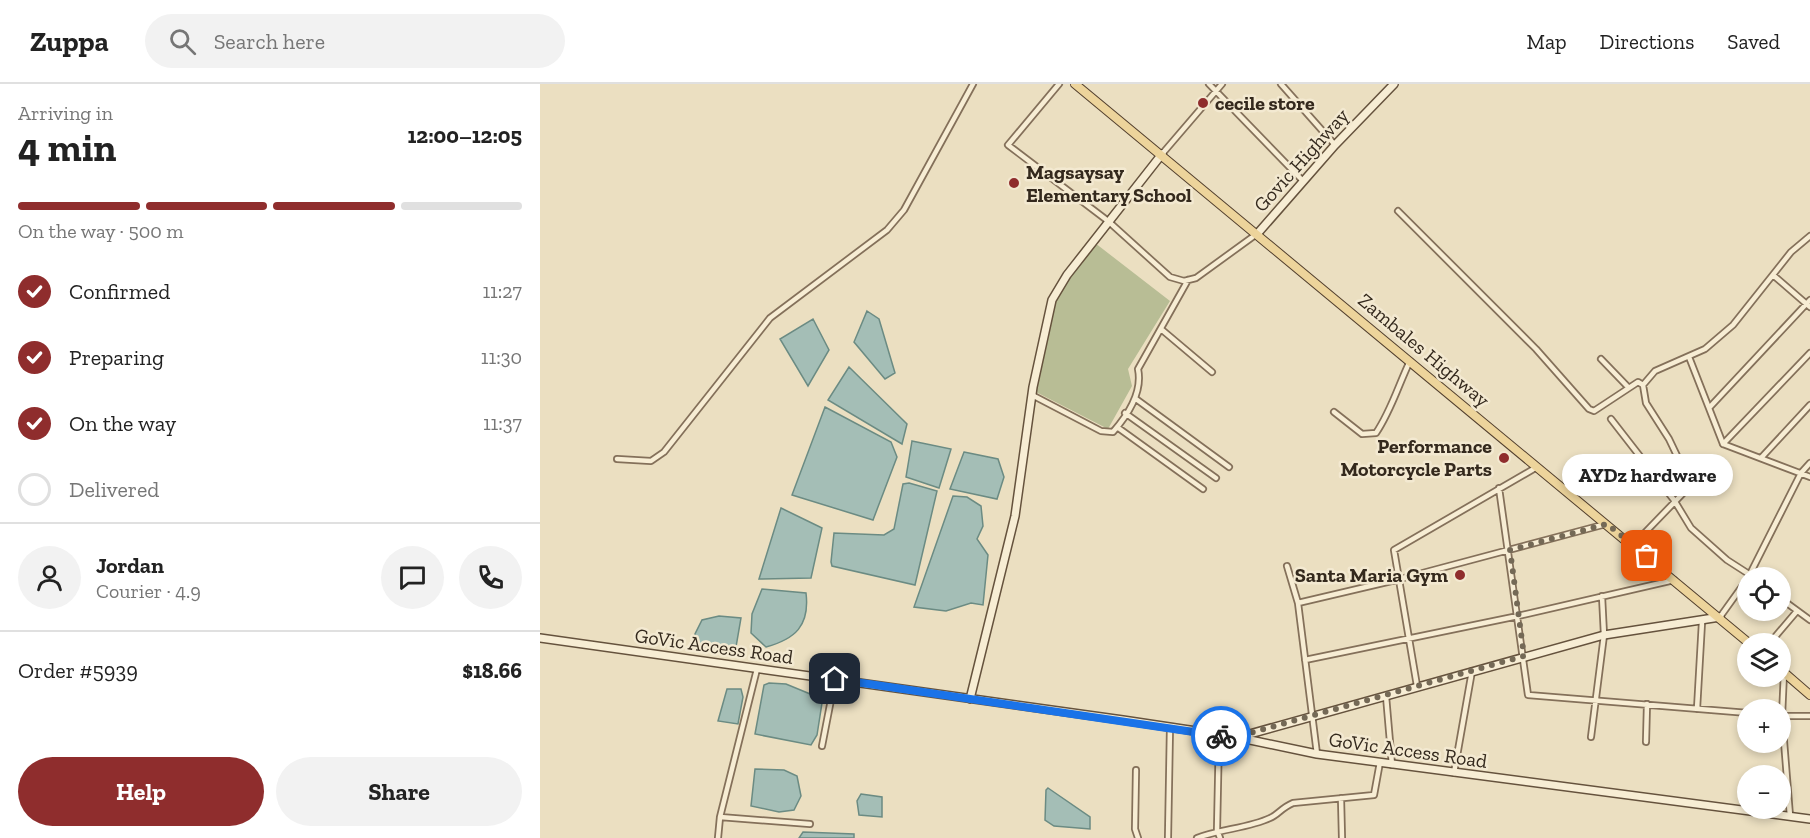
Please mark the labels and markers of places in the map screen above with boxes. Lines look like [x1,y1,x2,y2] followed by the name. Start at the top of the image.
[1215,91,1315,115] place label: cecile store
[1196,96,1210,110] marker: cecile store
[1026,160,1192,207] place label: Magsaysay Elementary School
[1007,176,1021,190] marker: Magsaysay Elementary School
[1340,434,1492,481] place label: Performance Motorcycle Parts
[1497,451,1511,465] marker: Performance Motorcycle Parts
[1562,454,1732,496] callout: AYDz hardware
[1621,530,1672,581] pin
[1295,563,1448,587] place label: Santa Maria Gym
[1453,568,1467,582] marker: Santa Maria Gym
[809,653,860,704] pin

